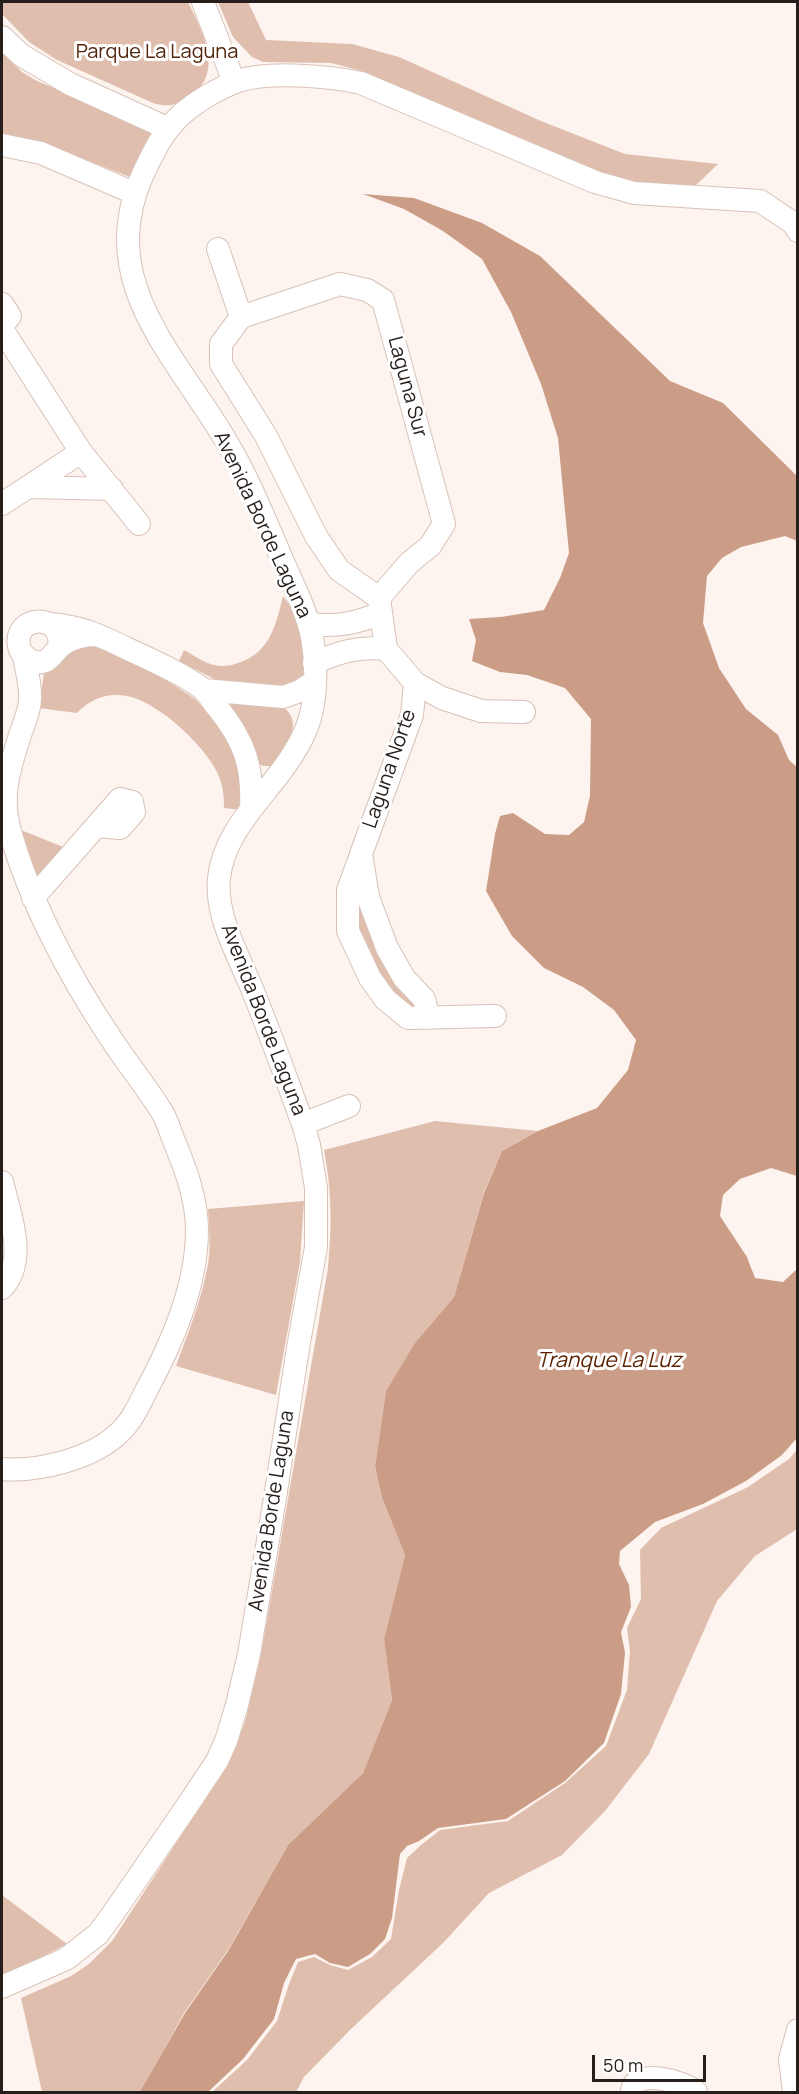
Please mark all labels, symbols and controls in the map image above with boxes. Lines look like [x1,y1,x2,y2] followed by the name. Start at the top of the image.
[76,40,238,64] park label: Parque La Laguna
[382,334,432,440] street label: Laguna Sur
[208,428,316,622] street label: Avenida Borde Laguna
[358,706,422,832] street label: Laguna Norte
[215,921,311,1119] street label: Avenida Borde Laguna
[536,1348,682,1374] water label: Tranque La Luz
[244,1409,300,1613] street label: Avenida Borde Laguna
[595,2043,709,2081] scale bar
[603,2053,643,2077] text: 50 m

